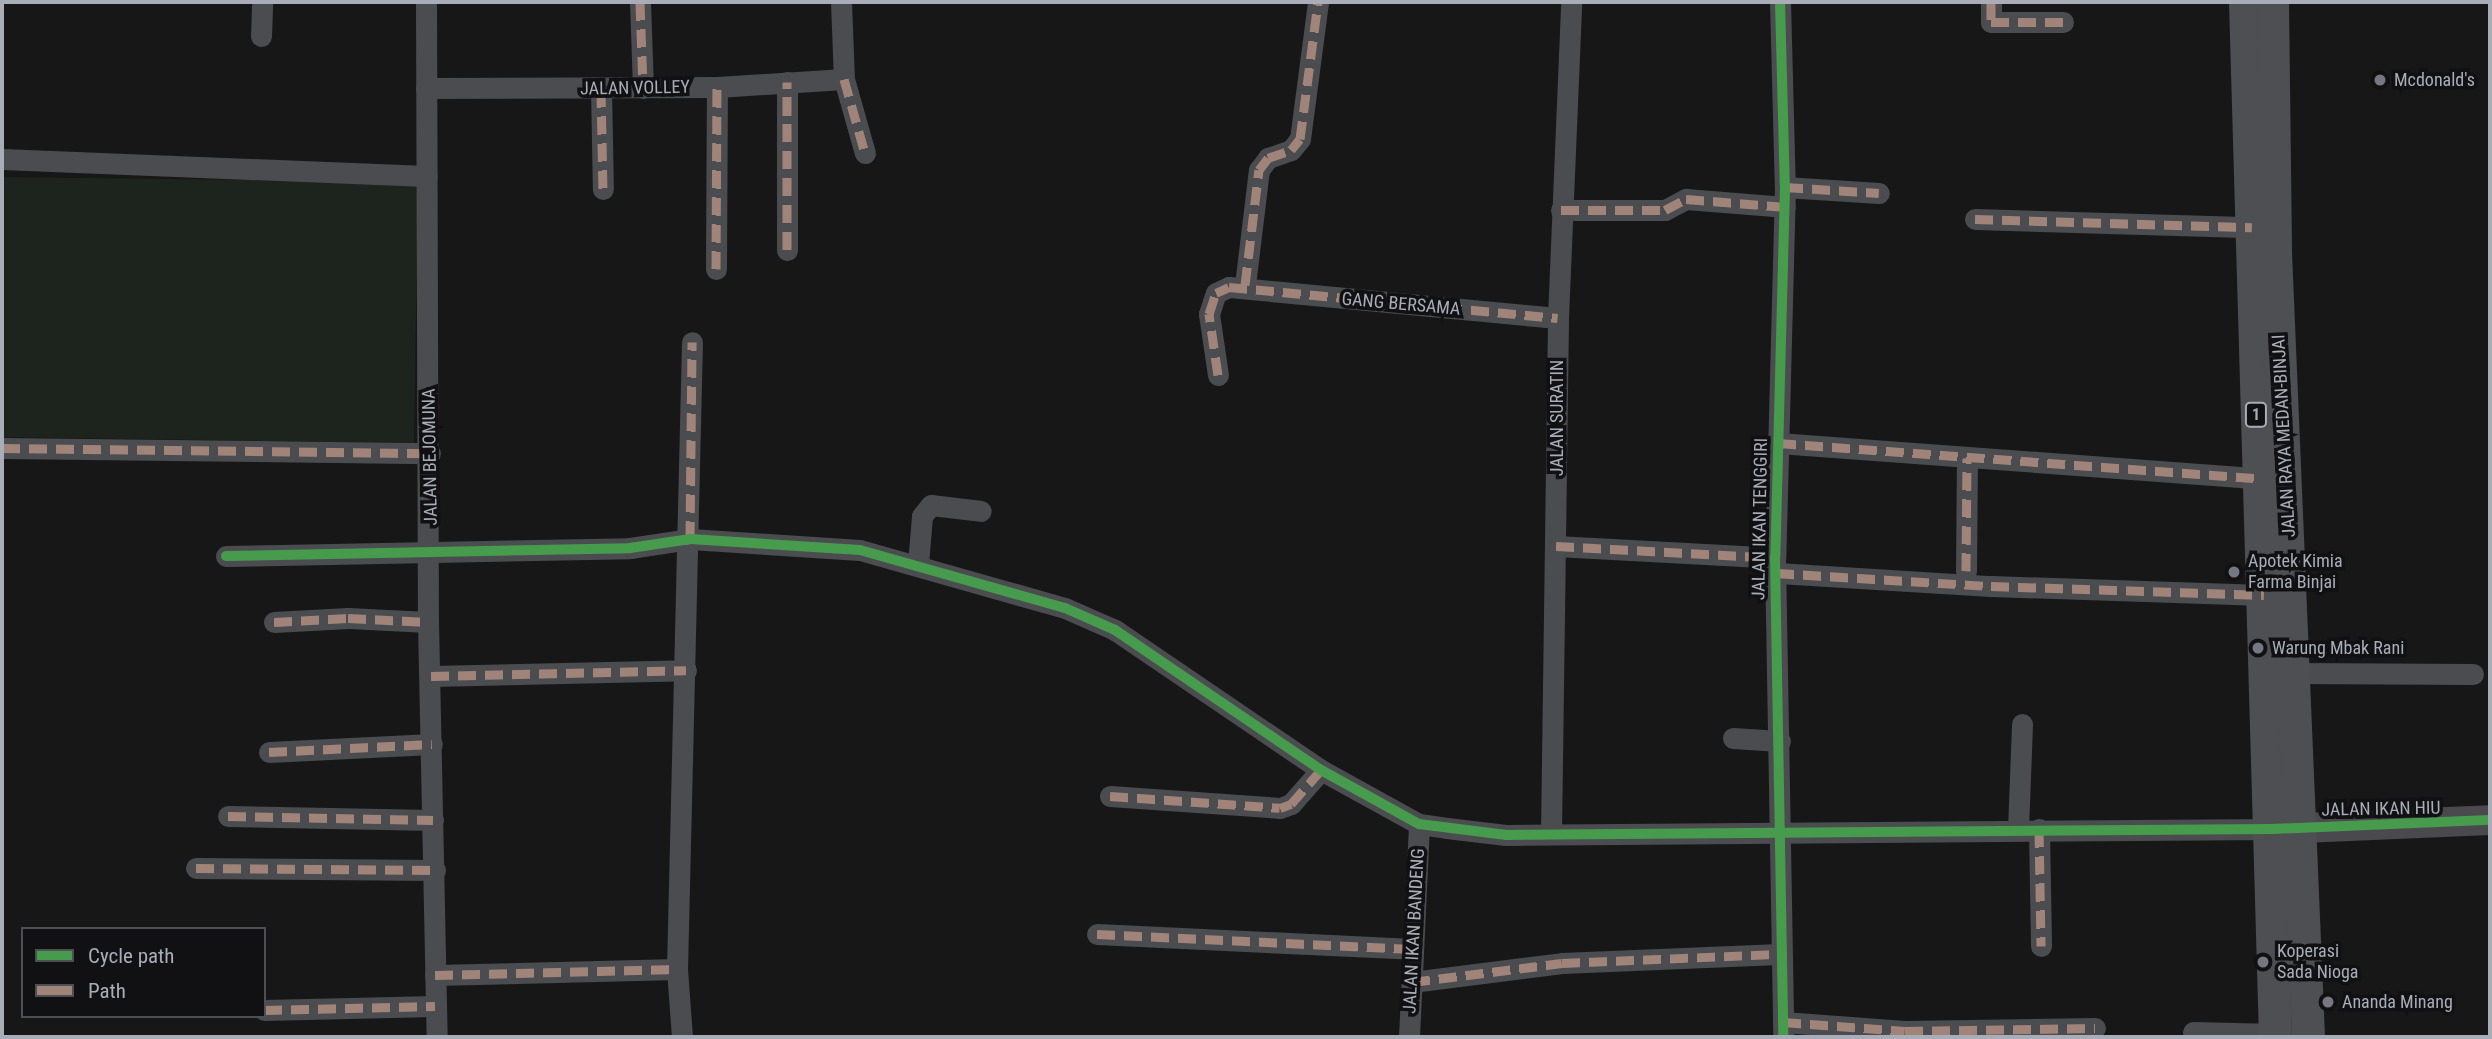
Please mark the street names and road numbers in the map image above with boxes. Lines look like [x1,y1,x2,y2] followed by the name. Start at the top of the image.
[580,76,690,100] street label: JALAN VOLLEY
[1341,288,1461,320] street label: GANG BERSAMA
[2268,334,2300,538] street label: JALAN RAYA MEDAN-BINJAI
[1546,360,1568,476] street label: JALAN SURATIN
[418,388,442,526] street label: JALAN BEJOMUNA
[2244,402,2268,428] road number: 1
[1748,438,1772,600] street label: JALAN IKAN TENGGIRI
[2321,797,2441,821] street label: JALAN IKAN HIU
[1399,848,1429,1014] street label: JALAN IKAN BANDENG

